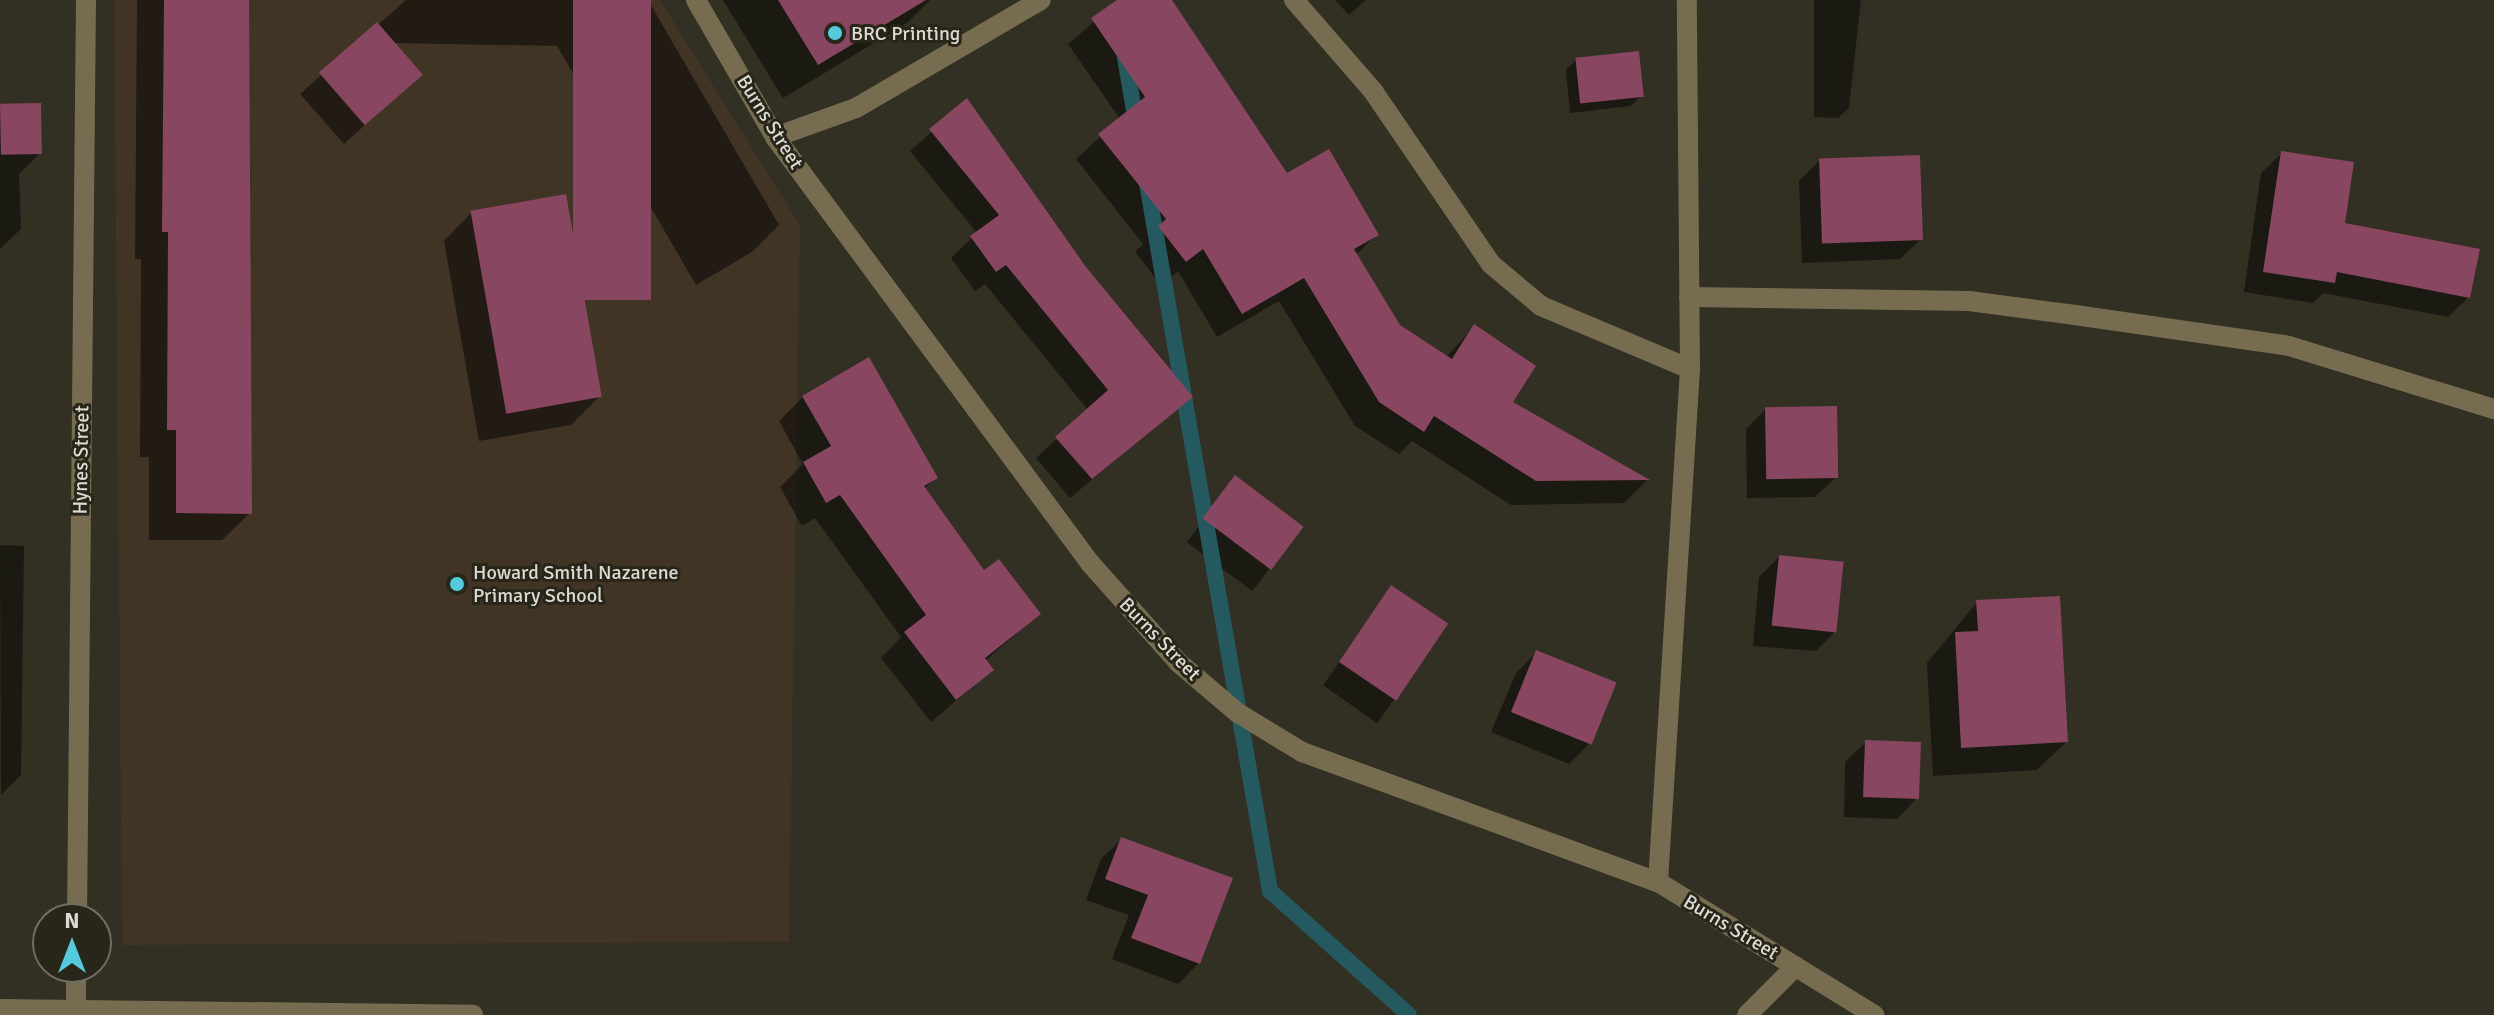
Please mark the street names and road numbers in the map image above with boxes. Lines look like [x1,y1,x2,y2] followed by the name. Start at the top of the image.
[732,70,808,174] street label: Burns Street
[68,405,94,515] street label: Hynes Street
[1114,592,1206,686] street label: Burns Street
[1679,889,1783,965] street label: Burns Street

